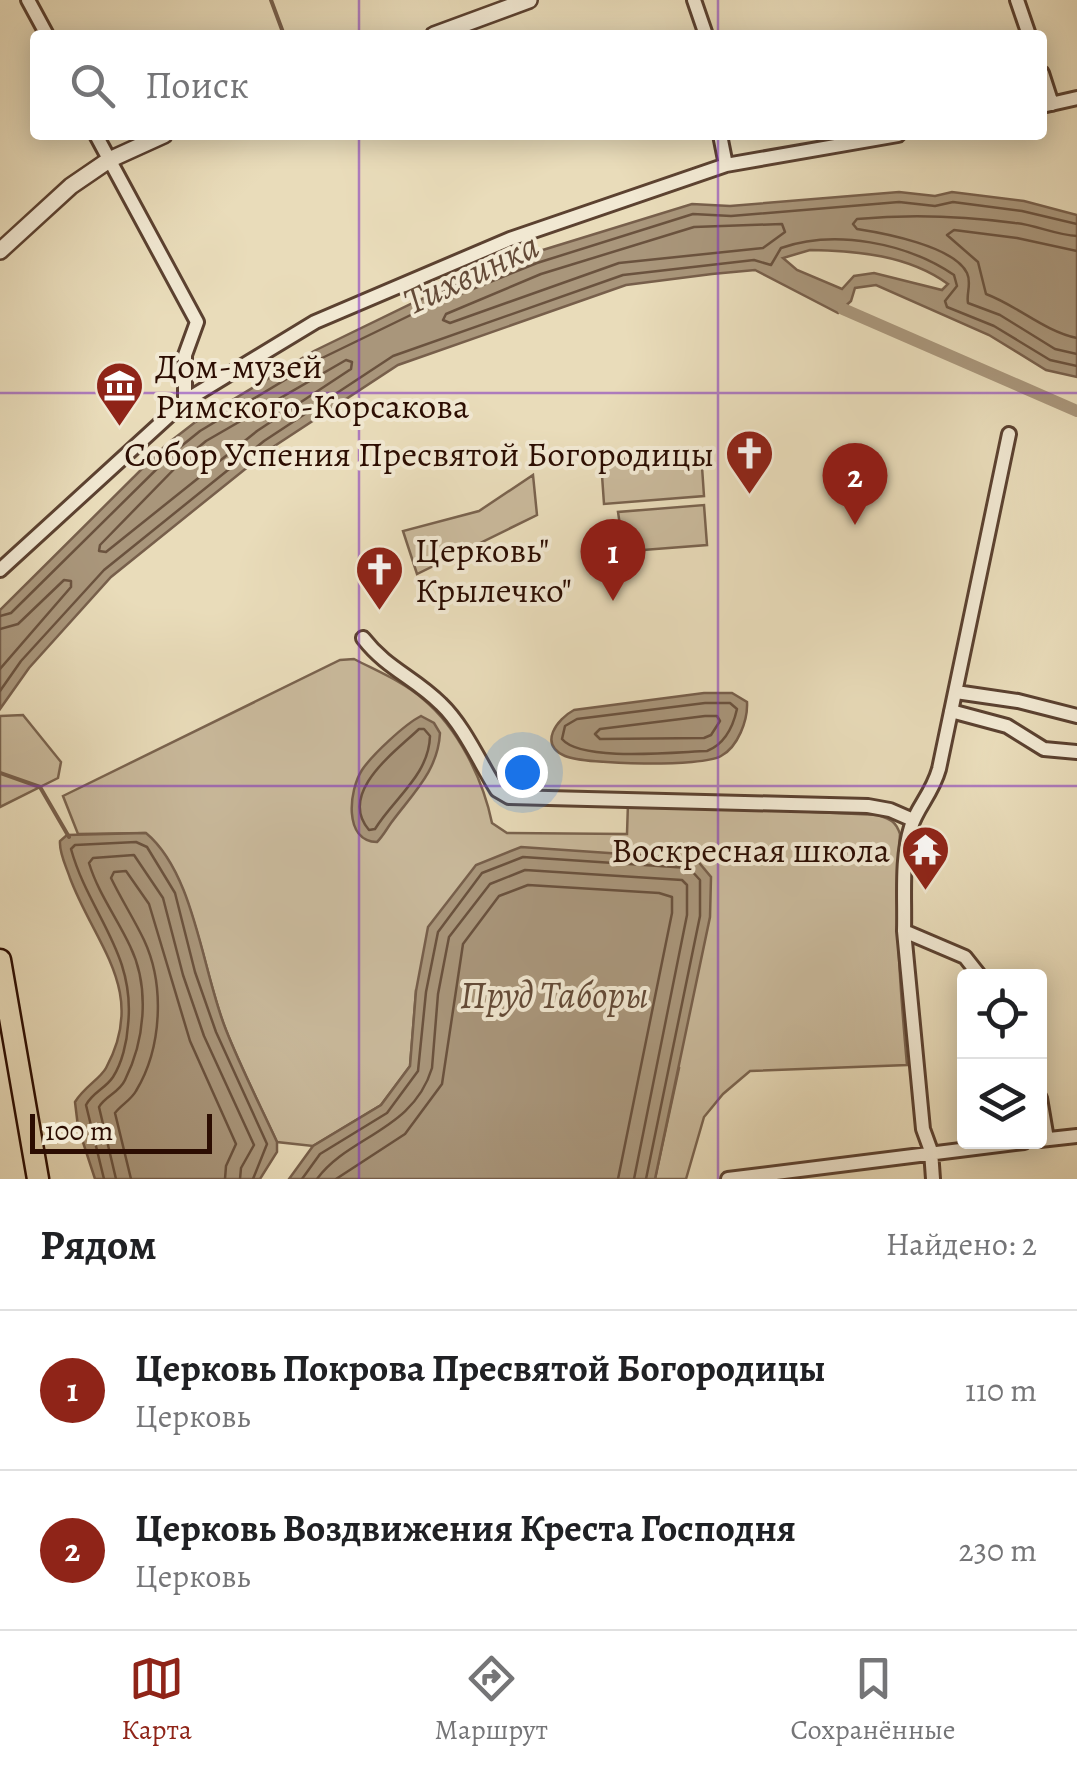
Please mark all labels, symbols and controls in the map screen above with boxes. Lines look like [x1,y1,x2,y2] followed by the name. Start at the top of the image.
[30,30,1047,140] search box
[65,58,120,113] icon: search
[145,59,249,111] text: Поиск
[395,219,547,327] water label: Тихвинка
[155,342,469,430] place label: Дом-музей Римского-Корсакова
[94,360,146,428] museum icon: Дом-музей Римского-Корсакова
[723,428,775,496] church icon: Собор Успения Пресвятой Богородицы
[124,430,714,478] place label: Собор Успения Пресвятой Богородицы
[822,442,888,525] pin: 2
[580,518,646,601] pin: 1
[415,526,572,614] place label: Церковь" Крылечко"
[354,544,406,612] church icon: Церковь" Крылечко"
[497,747,548,798] your location
[899,824,951,892] temple icon: Воскресная школа
[611,826,890,874] place label: Воскресная школа
[460,969,648,1021] water label: Пруд Таборы
[957,969,1047,1149] map controls
[957,969,1047,1059] button: locate
[957,1059,1047,1149] button: layers
[30,1109,212,1154] scale bar
[45,1112,113,1150] text: 100 m
[40,1216,157,1273] text: Рядом
[886,1222,1037,1266] text: Найдено: 2
[135,1342,826,1394] text: Церковь Покрова Пресвятой Богородицы
[67,1368,78,1412] text: 1
[965,1368,1037,1412] text: 110 m
[135,1394,251,1438] text: Церковь
[135,1502,796,1554] text: Церковь Воздвижения Креста Господня
[65,1528,80,1572] text: 2
[958,1528,1037,1572] text: 230 m
[135,1554,251,1598] text: Церковь
[121,1651,192,1749] tab: Карта
[435,1651,548,1749] tab: Маршрут
[791,1651,956,1749] tab: Сохранённые

